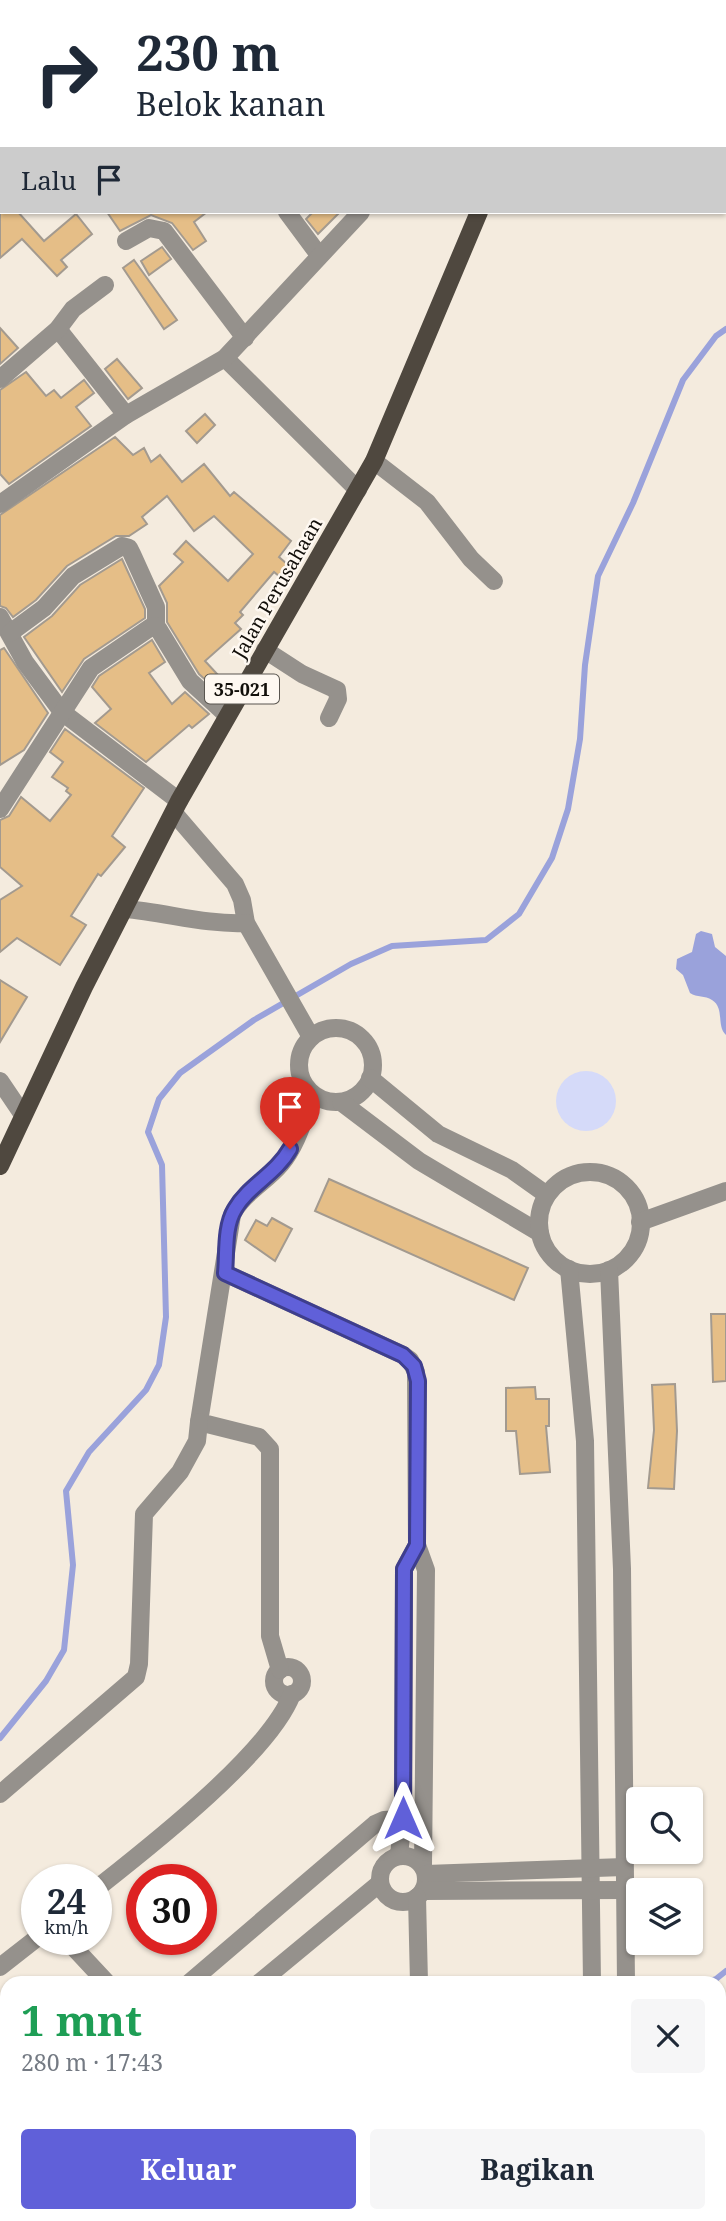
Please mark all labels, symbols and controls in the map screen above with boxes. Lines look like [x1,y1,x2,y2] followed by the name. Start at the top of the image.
[136,19,280,85] text: 230 m
[21,28,112,119] icon: right
[136,82,326,125] text: Belok kanan
[90,161,128,199] icon: arrive
[21,162,76,198] text: Lalu
[226,513,328,664] street label: Jalan Perusahaan
[205,674,279,704] road number: 35-021
[260,1077,320,1149] pin
[271,1088,309,1126] icon: arrive
[366,1781,440,1855] position arrow
[626,1787,703,1955] map controls
[626,1787,703,1864] button: search
[126,1864,217,1955] speed limit sign: 30
[47,1877,86,1924] text: 24
[626,1878,703,1955] button: layers
[44,1915,89,1939] text: km/h
[21,1991,142,2048] text: 1 mnt
[631,1999,705,2073] button: close
[21,2046,163,2078] text: 280 m · 17:43
[21,2129,356,2209] button: Keluar
[370,2129,705,2209] button: Bagikan

